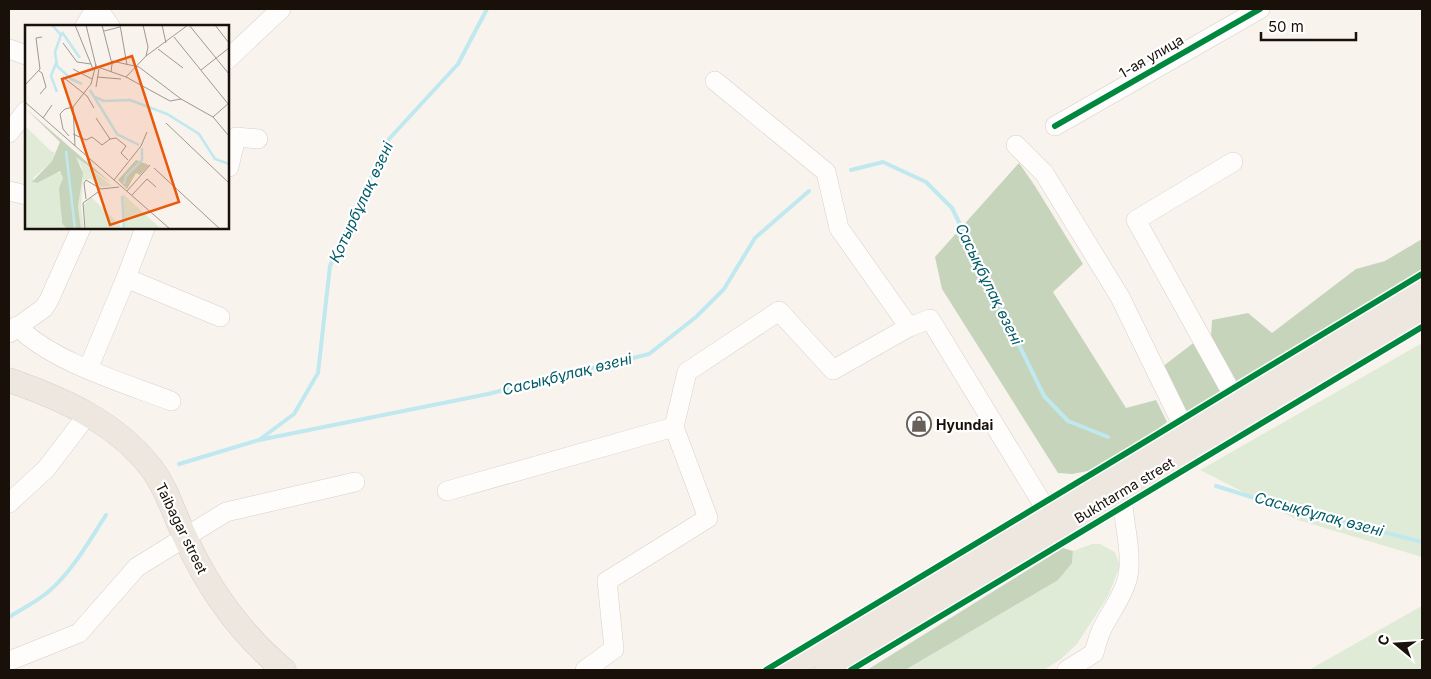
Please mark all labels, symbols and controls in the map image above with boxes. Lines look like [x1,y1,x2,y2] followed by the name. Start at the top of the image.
[1261,10,1356,42] scale bar
[1268,17,1304,36] text: 50 m
[25,25,229,229] inset map
[1116,31,1186,81] street label: 1-ая улица
[325,138,397,265] water label: Қотырбұлақ өзені
[951,220,1027,348] water label: Сасықбұлақ өзені
[500,349,634,399] water label: Сасықбұлақ өзені
[906,411,932,437] shop icon: Hyundai
[936,416,993,433] place label: Hyundai
[1071,453,1177,526] street label: Bukhtarma street
[153,480,212,577] street label: Taibagar street
[1252,488,1386,540] water label: Сасықбұлақ өзені
[1371,619,1421,669] north arrow
[1373,632,1393,647] text: С

